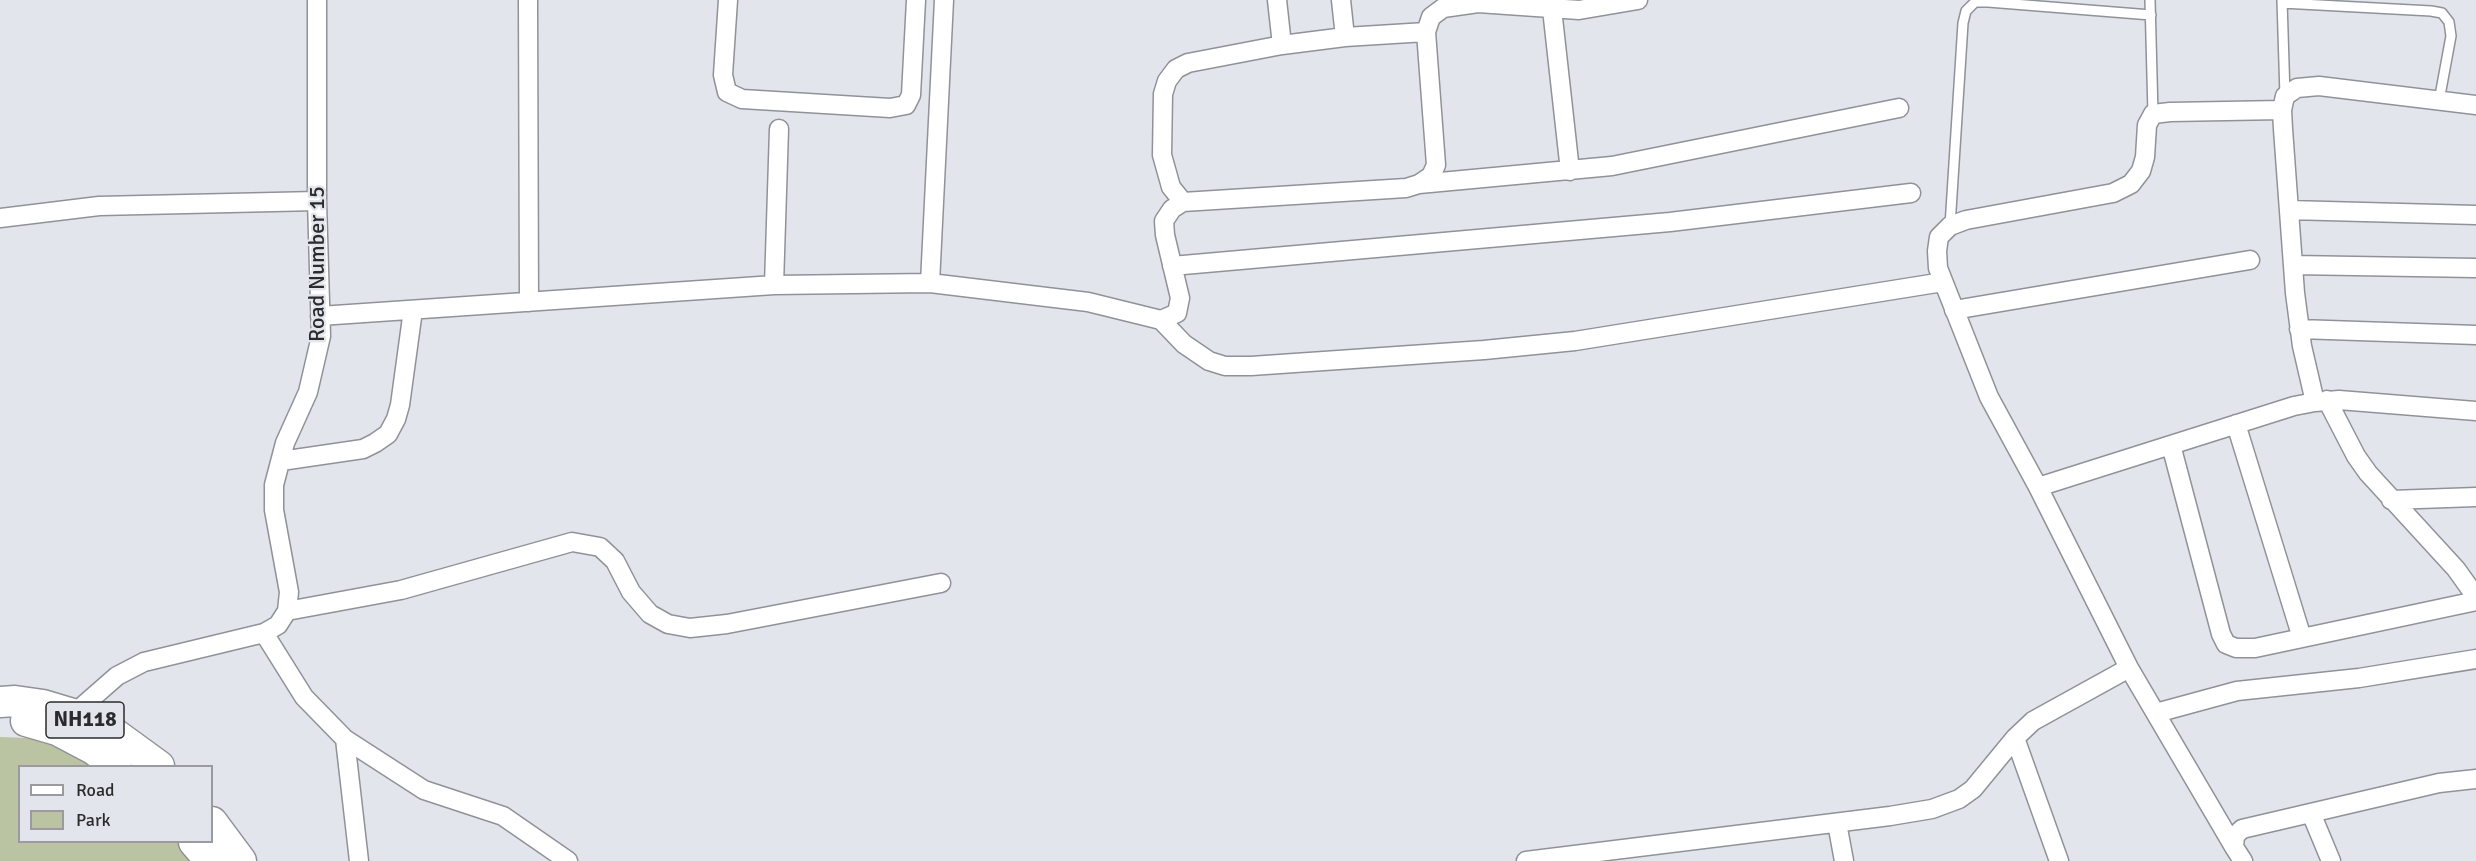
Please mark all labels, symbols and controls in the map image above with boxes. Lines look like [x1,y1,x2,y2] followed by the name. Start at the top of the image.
[305,186,331,342] street label: Road Number 15
[46,702,124,738] road number: NH118
[18,765,213,843] legend
[76,779,115,801] text: Road
[76,809,111,831] text: Park

